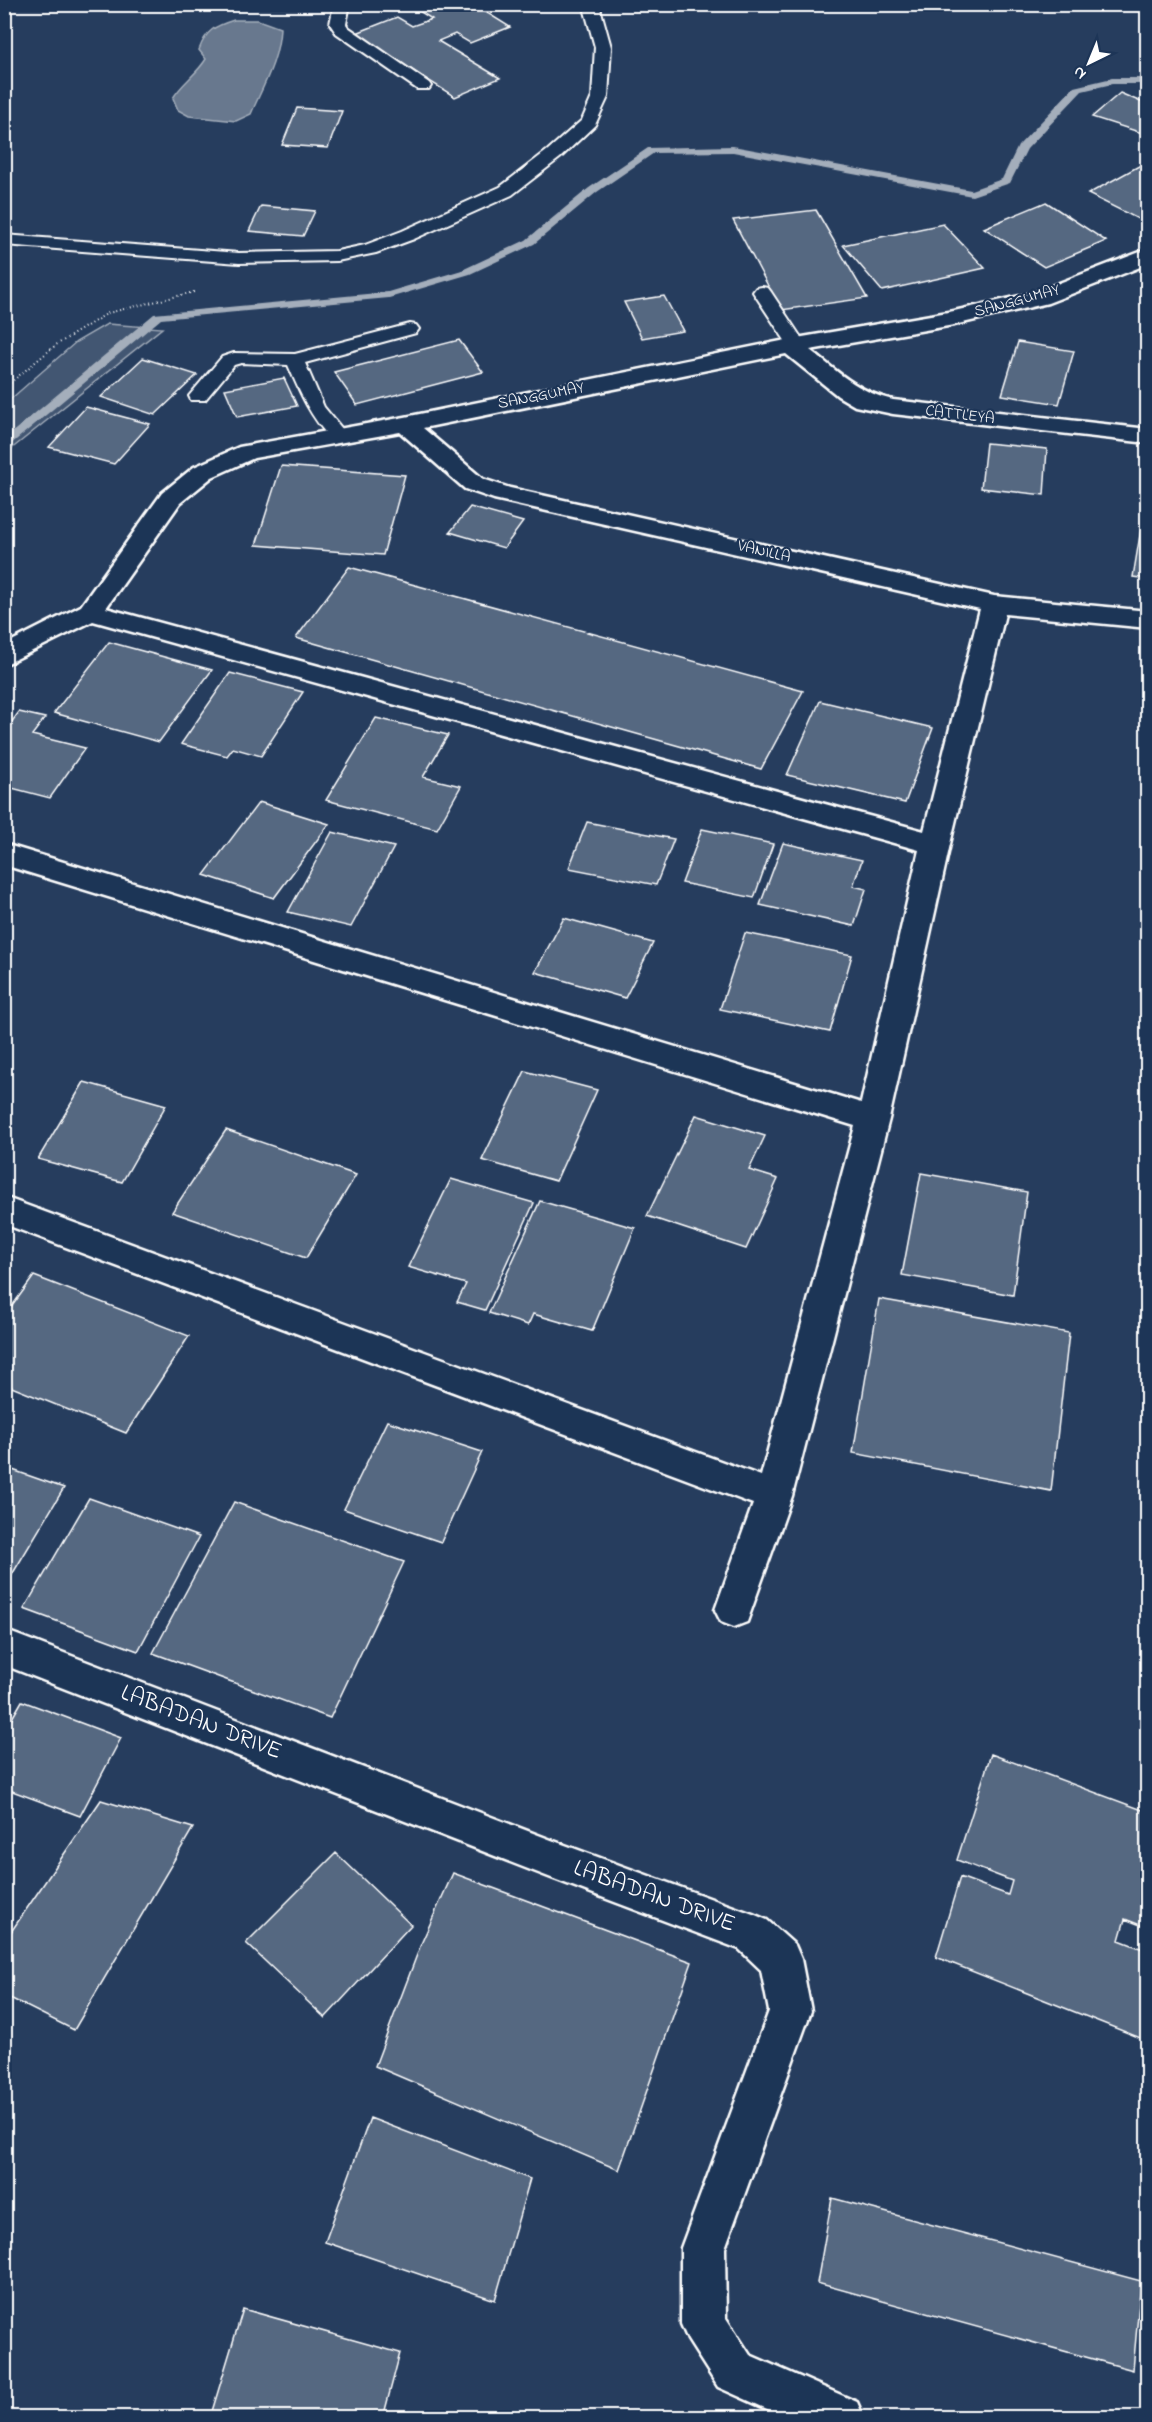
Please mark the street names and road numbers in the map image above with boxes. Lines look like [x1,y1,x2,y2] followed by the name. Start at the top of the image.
[972,278,1063,324] street label: SANGGUMAY
[496,376,587,416] street label: SANGGUMAY
[924,399,996,431] street label: CATTLEYA
[734,534,793,570] street label: VANILLA
[115,1676,287,1770] street label: LABADAN DRIVE
[568,1851,740,1943] street label: LABADAN DRIVE

